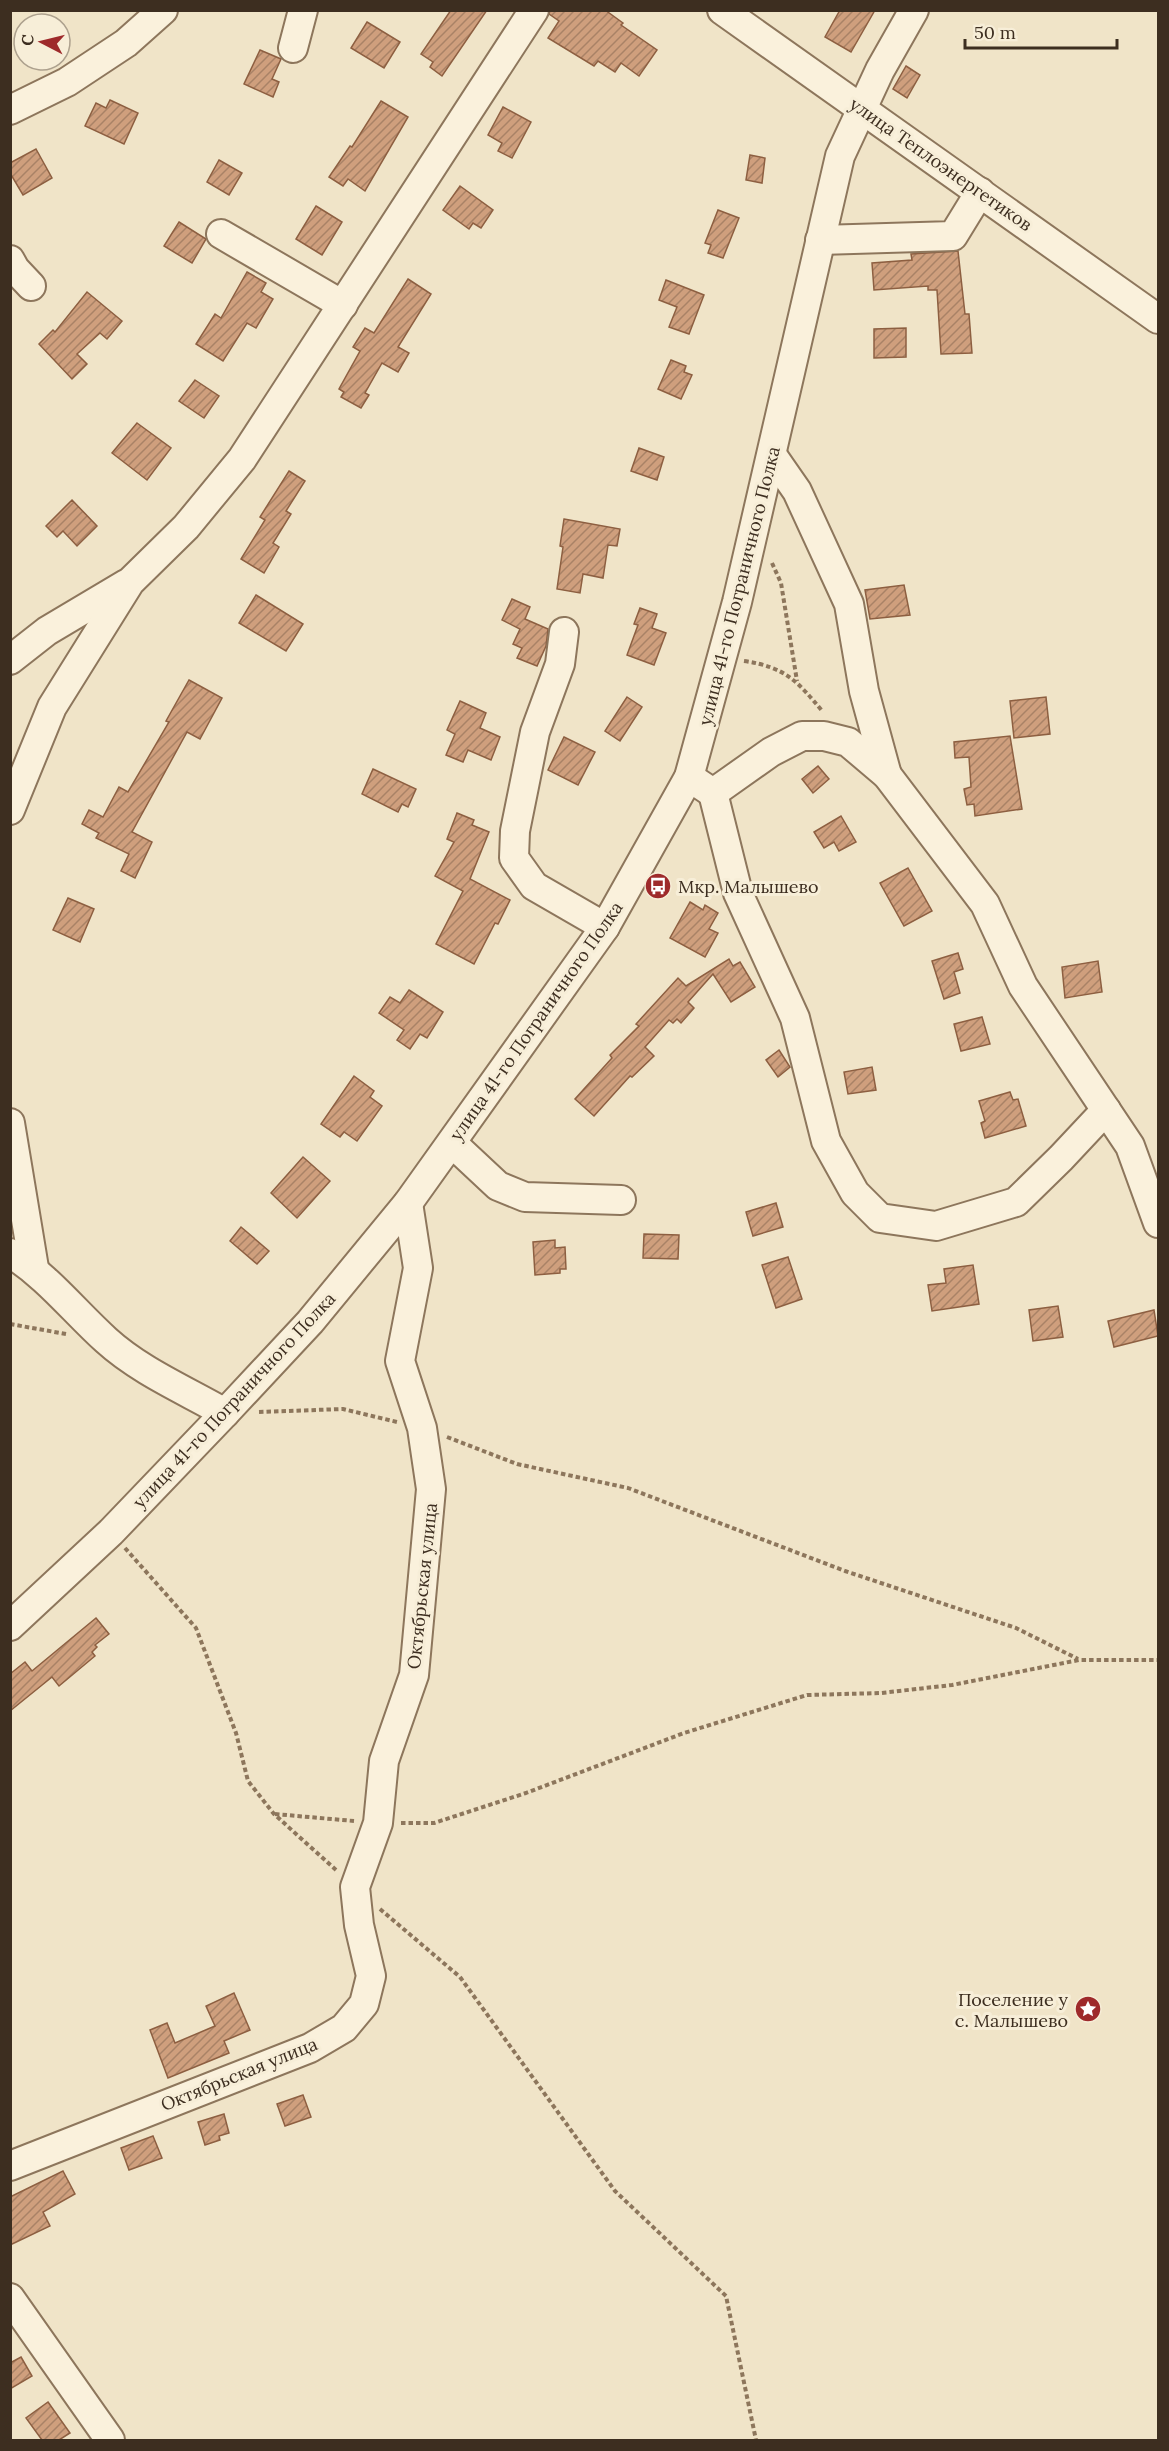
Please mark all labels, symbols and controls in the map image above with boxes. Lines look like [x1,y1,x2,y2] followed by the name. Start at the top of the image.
[12,12,72,72] north arrow
[965,12,1116,50] scale bar
[974,21,1016,44] text: 50 m
[17,33,38,47] text: С
[845,92,1037,236] street label: улица Теплоэнергетиков
[693,444,785,728] street label: улица 41-го Пограничного Полка
[643,871,673,901] bus stop icon: Мкр. Малышево
[678,875,819,898] place label: Мкр. Малышево
[444,897,628,1145] street label: улица 41-го Пограничного Полка
[128,1287,340,1513] street label: улица 41-го Пограничного Полка
[402,1502,442,1670] street label: Октябрьская улица
[955,1988,1068,2032] place label: Поселение у с. Малышево
[1073,1994,1103,2024] place icon: Поселение у с. Малышево
[157,2032,321,2116] street label: Октябрьская улица

